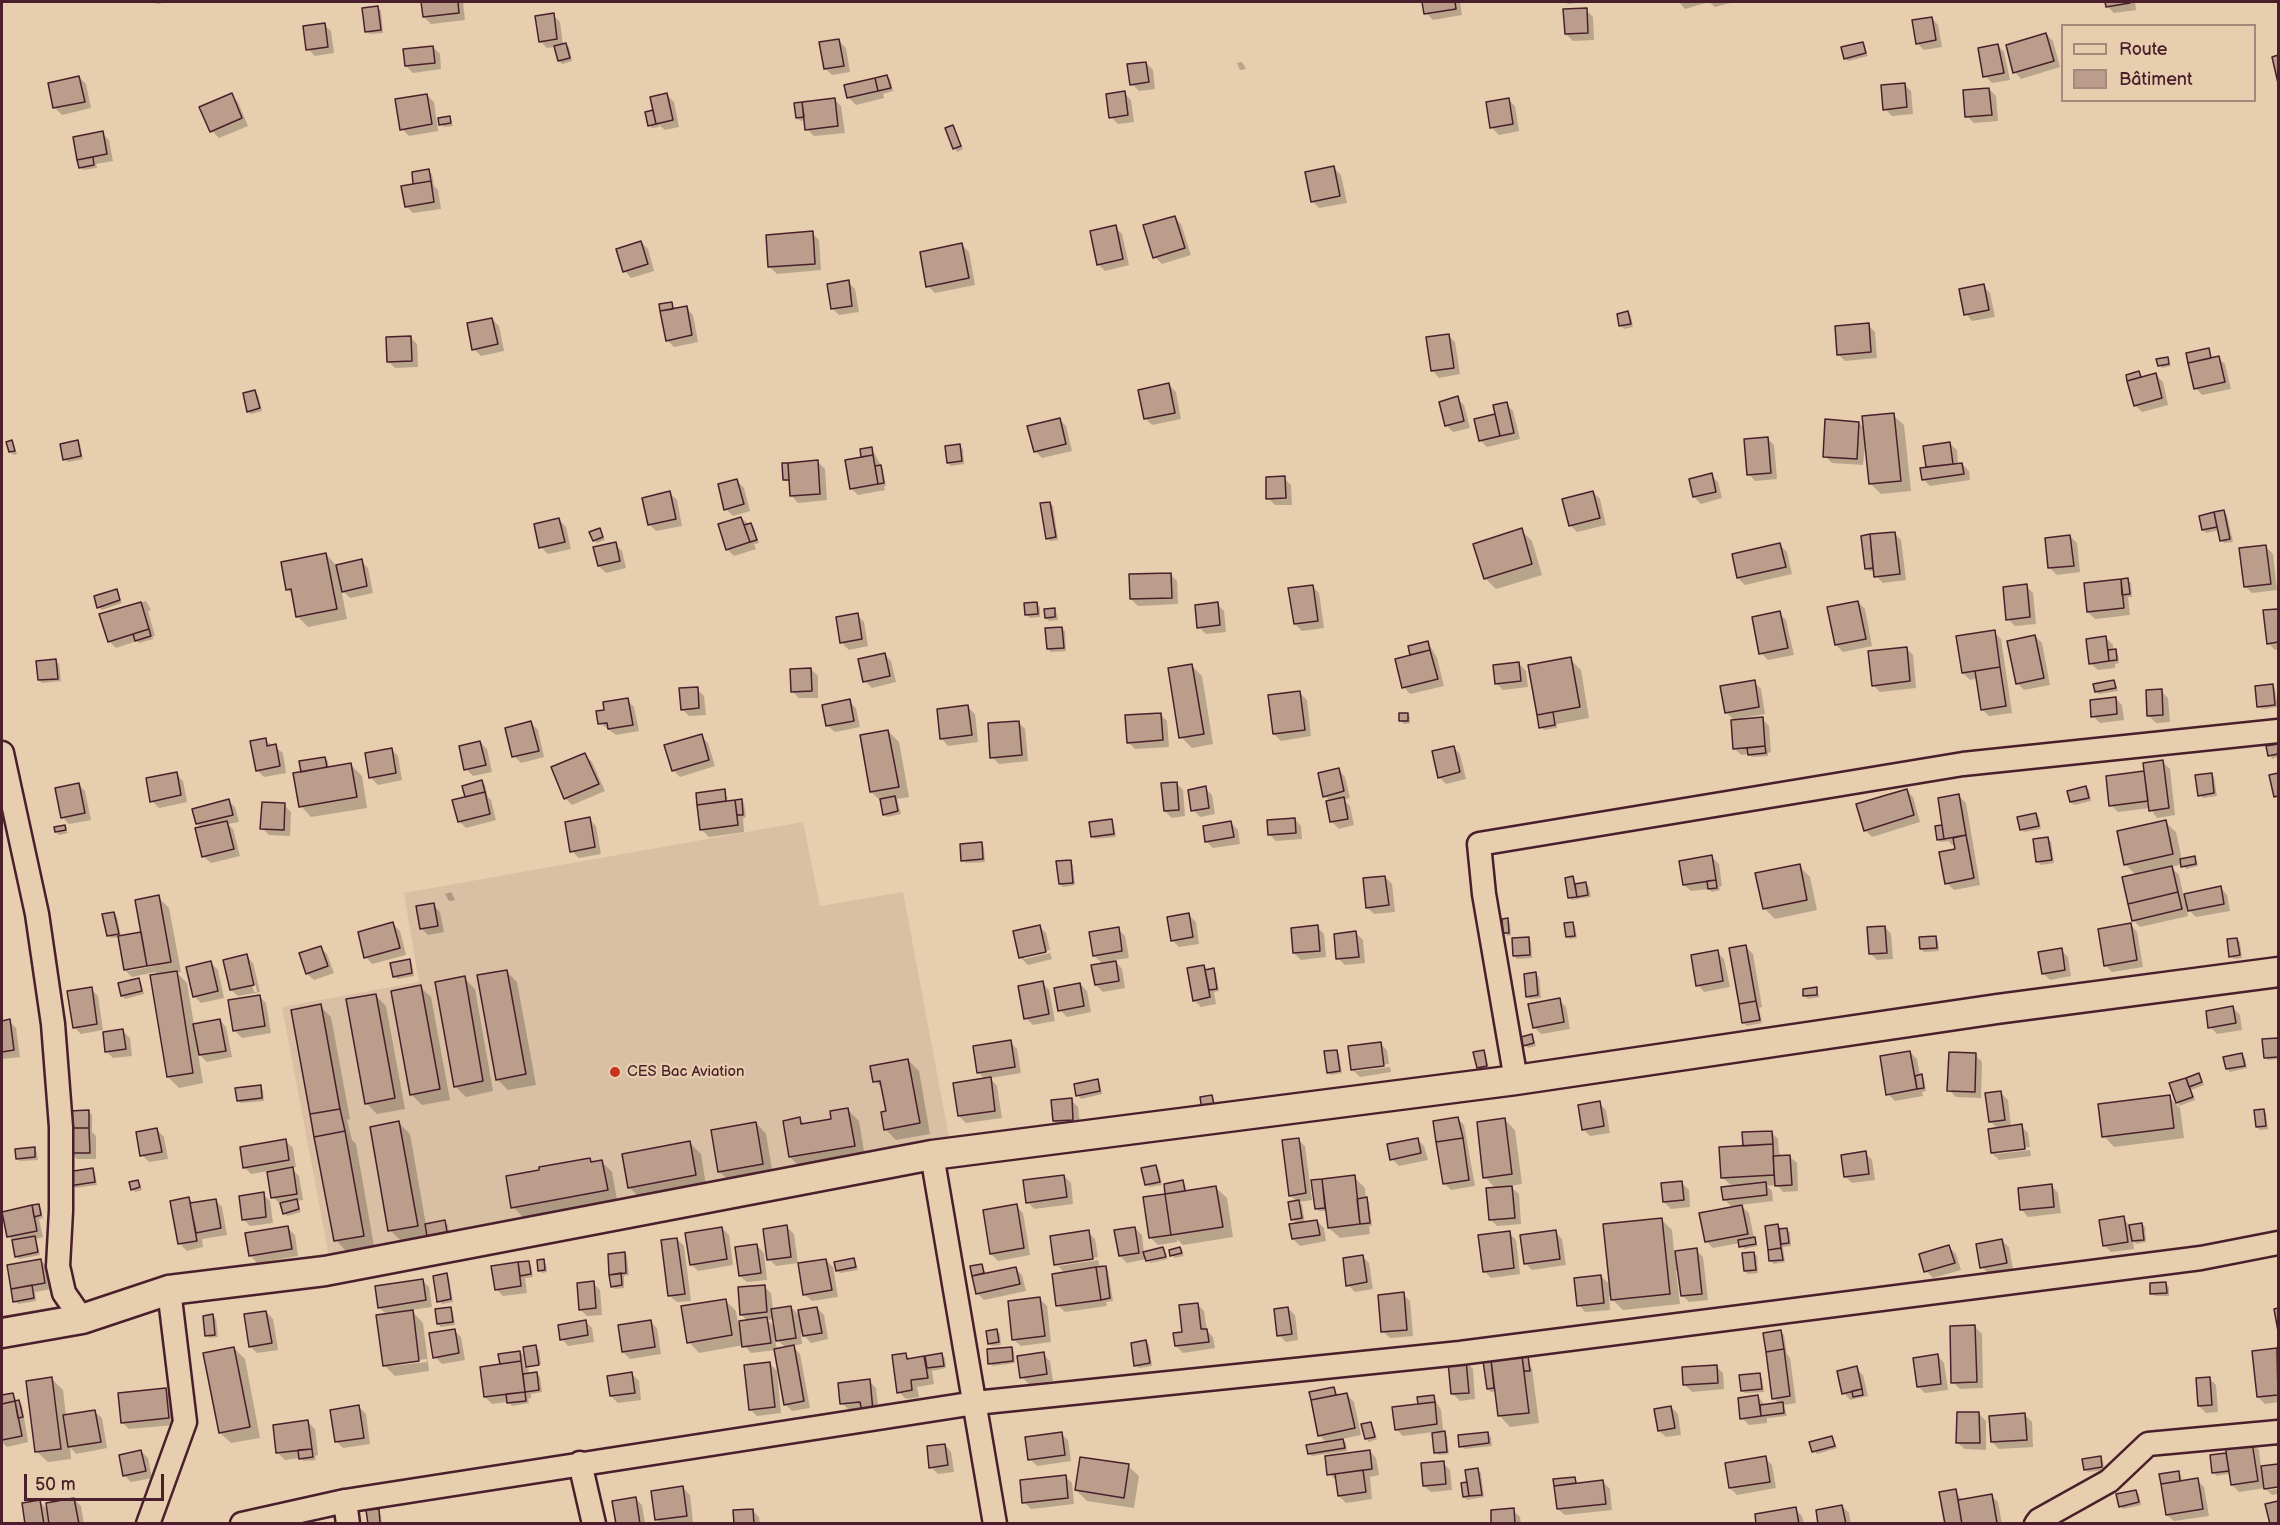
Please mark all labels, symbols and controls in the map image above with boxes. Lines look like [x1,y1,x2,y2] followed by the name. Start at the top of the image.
[2061,24,2256,102] legend
[2119,39,2168,60] text: Route
[2119,69,2193,90] text: Bâtiment
[627,1063,745,1081] place label: CES Bac Aviation
[608,1065,622,1079] marker: CES Bac Aviation
[27,1462,166,1500] scale bar
[35,1474,76,1495] text: 50 m

